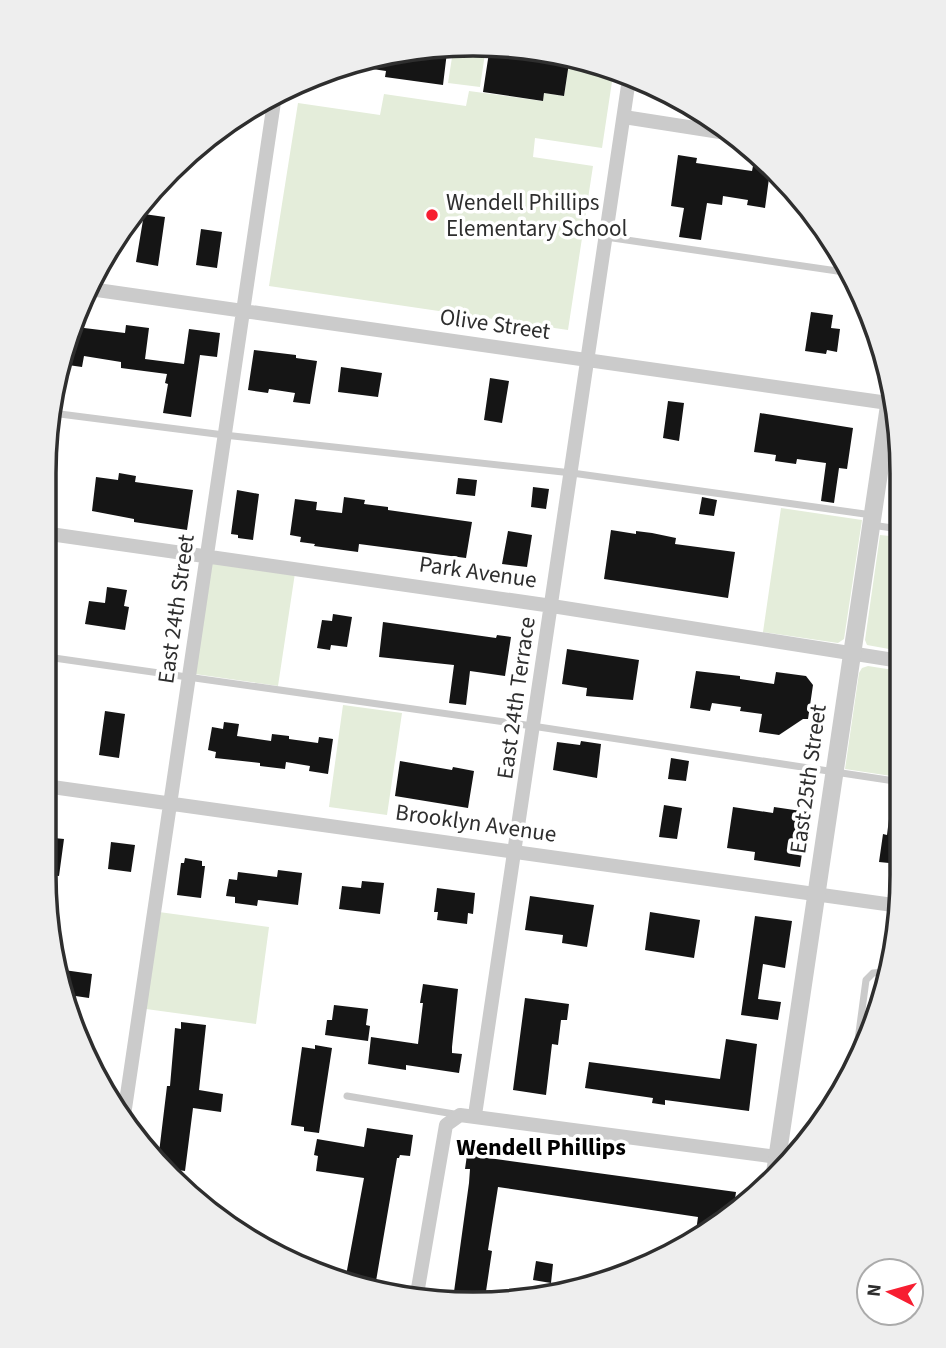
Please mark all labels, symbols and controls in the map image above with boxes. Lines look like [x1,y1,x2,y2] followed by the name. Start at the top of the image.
[446,186,627,245] place label: Wendell Phillips Elementary School
[424,207,440,223] marker: Wendell Phillips Elementary School
[438,300,553,348] street label: Olive Street
[149,532,203,686] street label: East 24th Street
[417,547,539,597] street label: Park Avenue
[488,615,544,781] street label: East 24th Terrace
[781,702,835,856] street label: East 25th Street
[393,795,559,851] street label: Brooklyn Avenue
[456,1130,626,1165] district label: Wendell Phillips
[855,1257,925,1327] north arrow
[860,1283,889,1298] text: N

